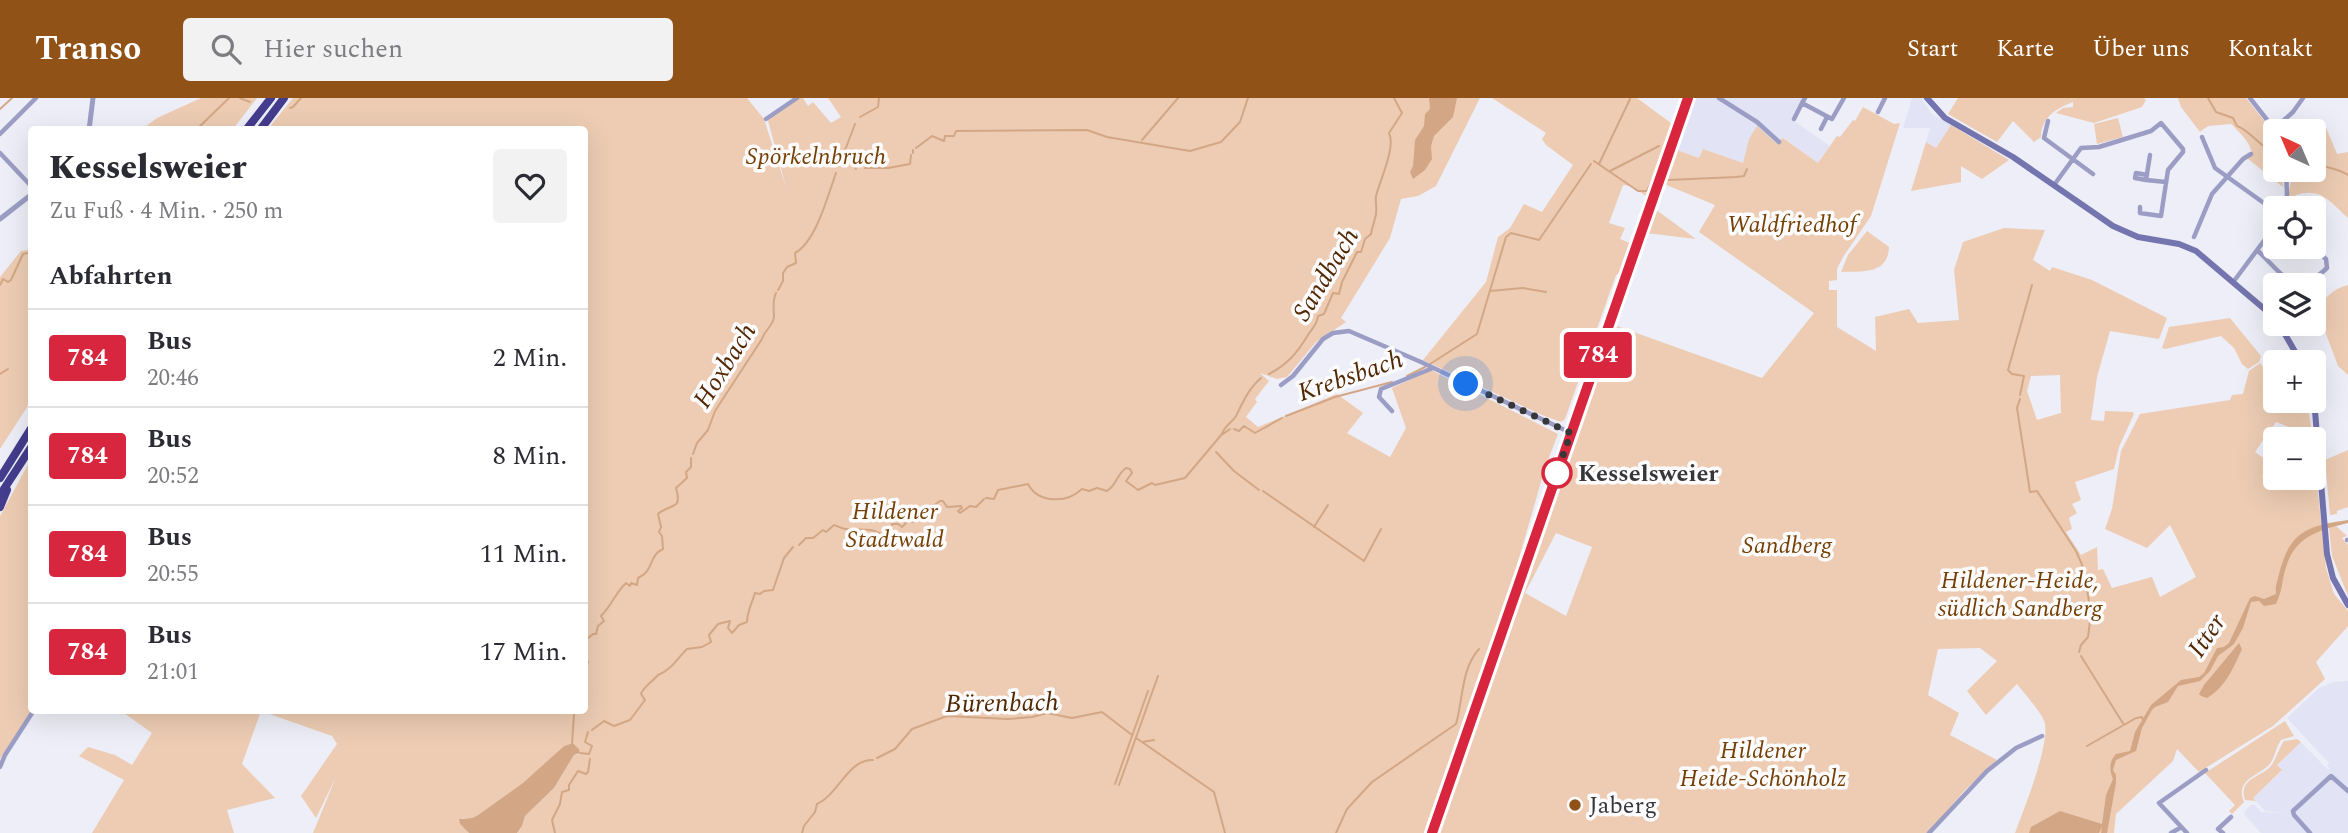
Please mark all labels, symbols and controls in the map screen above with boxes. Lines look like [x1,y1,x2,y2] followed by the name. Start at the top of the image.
[183,18,673,81] search box
[35,24,141,74] text: Transo
[263,29,403,69] text: Hier suchen
[207,30,245,68] icon: search
[1907,31,1958,67] text: Start
[1996,31,2054,67] text: Karte
[2092,31,2190,67] text: Über uns
[2228,31,2313,67] text: Kontakt
[2263,119,2326,182] north arrow
[2263,119,2326,490] map controls
[746,139,886,175] park label: Spörkelnbruch
[49,143,246,193] text: Kesselsweier
[493,149,567,223] button: heart
[49,194,283,229] text: Zu Fuß · 4 Min. · 250 m
[2263,196,2326,259] button: locate
[1727,207,1861,243] park label: Waldfriedhof
[1282,220,1369,329] water label: Sandbach
[49,256,173,296] text: Abfahrten
[2263,273,2326,336] button: layers
[683,315,767,416] water label: Hoxbach
[147,321,192,361] text: Bus
[1558,332,1638,378] line badge: 784
[1578,337,1618,373] text: 784
[493,338,567,378] text: 2 Min.
[1292,339,1408,413] water label: Krebsbach
[67,340,108,376] text: 784
[2263,350,2326,413] button: +
[147,361,199,396] text: 20:46
[1448,366,1483,401] your location
[147,419,192,459] text: Bus
[2263,427,2326,490] button: −
[493,436,567,476] text: 8 Min.
[67,438,108,474] text: 784
[1578,456,1719,492] place label: Kesselsweier
[1542,458,1572,488] marker: Kesselsweier
[147,459,199,494] text: 20:52
[846,494,944,558] park label: Hildener Stadtwald
[147,517,192,557] text: Bus
[1742,528,1833,564] park label: Sandberg
[480,534,567,574] text: 11 Min.
[67,536,108,572] text: 784
[147,557,199,592] text: 20:55
[1938,563,2103,627] park label: Hildener-Heide, südlich Sandberg
[2177,605,2237,666] water label: Itter
[147,615,192,655] text: Bus
[480,632,567,672] text: 17 Min.
[67,634,108,670] text: 784
[147,655,199,690] text: 21:01
[945,682,1059,724] water label: Bürenbach
[1680,733,1846,797] park label: Hildener Heide-Schönholz
[1589,788,1657,824] place label: Jaberg
[1567,797,1583,813] marker: Jaberg

